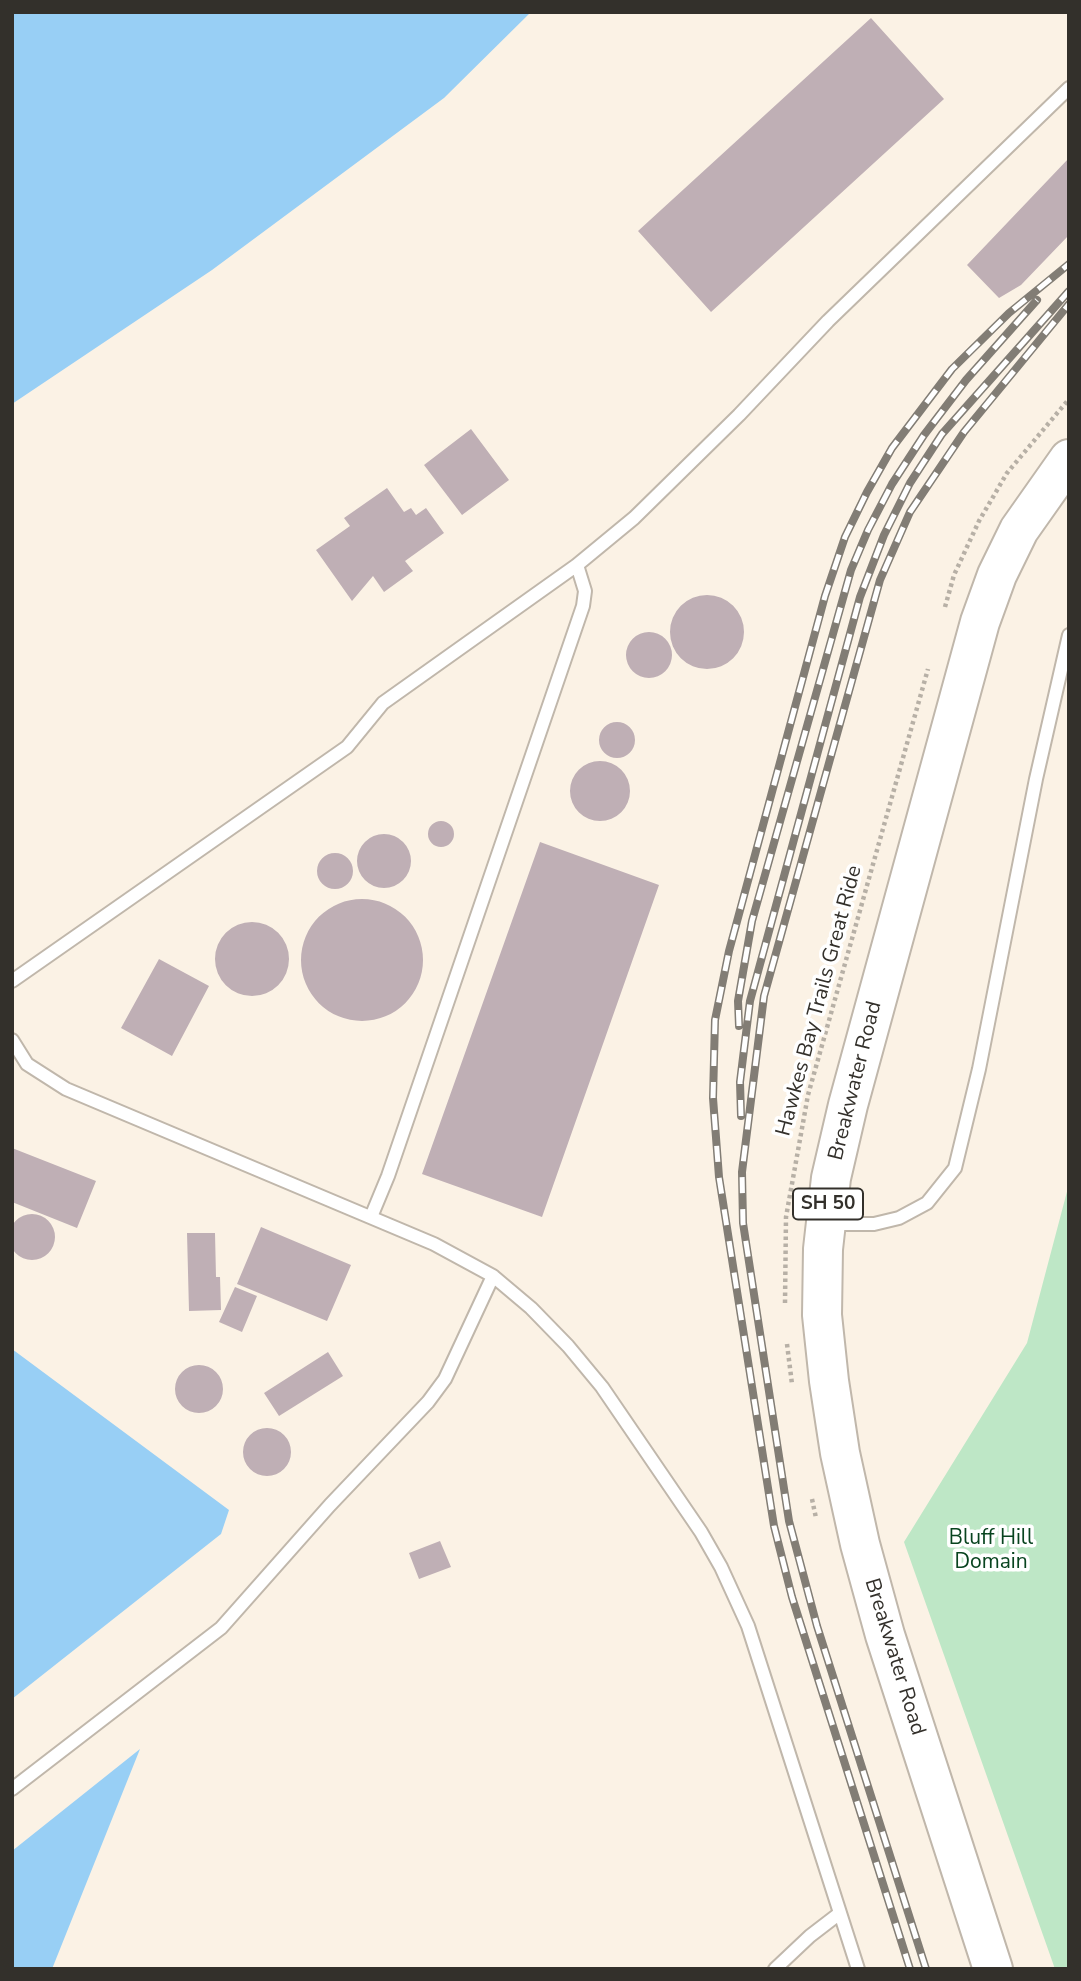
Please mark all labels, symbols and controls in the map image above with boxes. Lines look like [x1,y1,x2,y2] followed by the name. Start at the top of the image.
[772,863,868,1139] street label: Hawkes Bay Trails Great Ride
[824,999,888,1163] street label: Breakwater Road
[793,1188,863,1220] road number: SH 50
[949,1526,1033,1576] park label: Bluff Hill Domain
[858,1575,930,1739] street label: Breakwater Road

